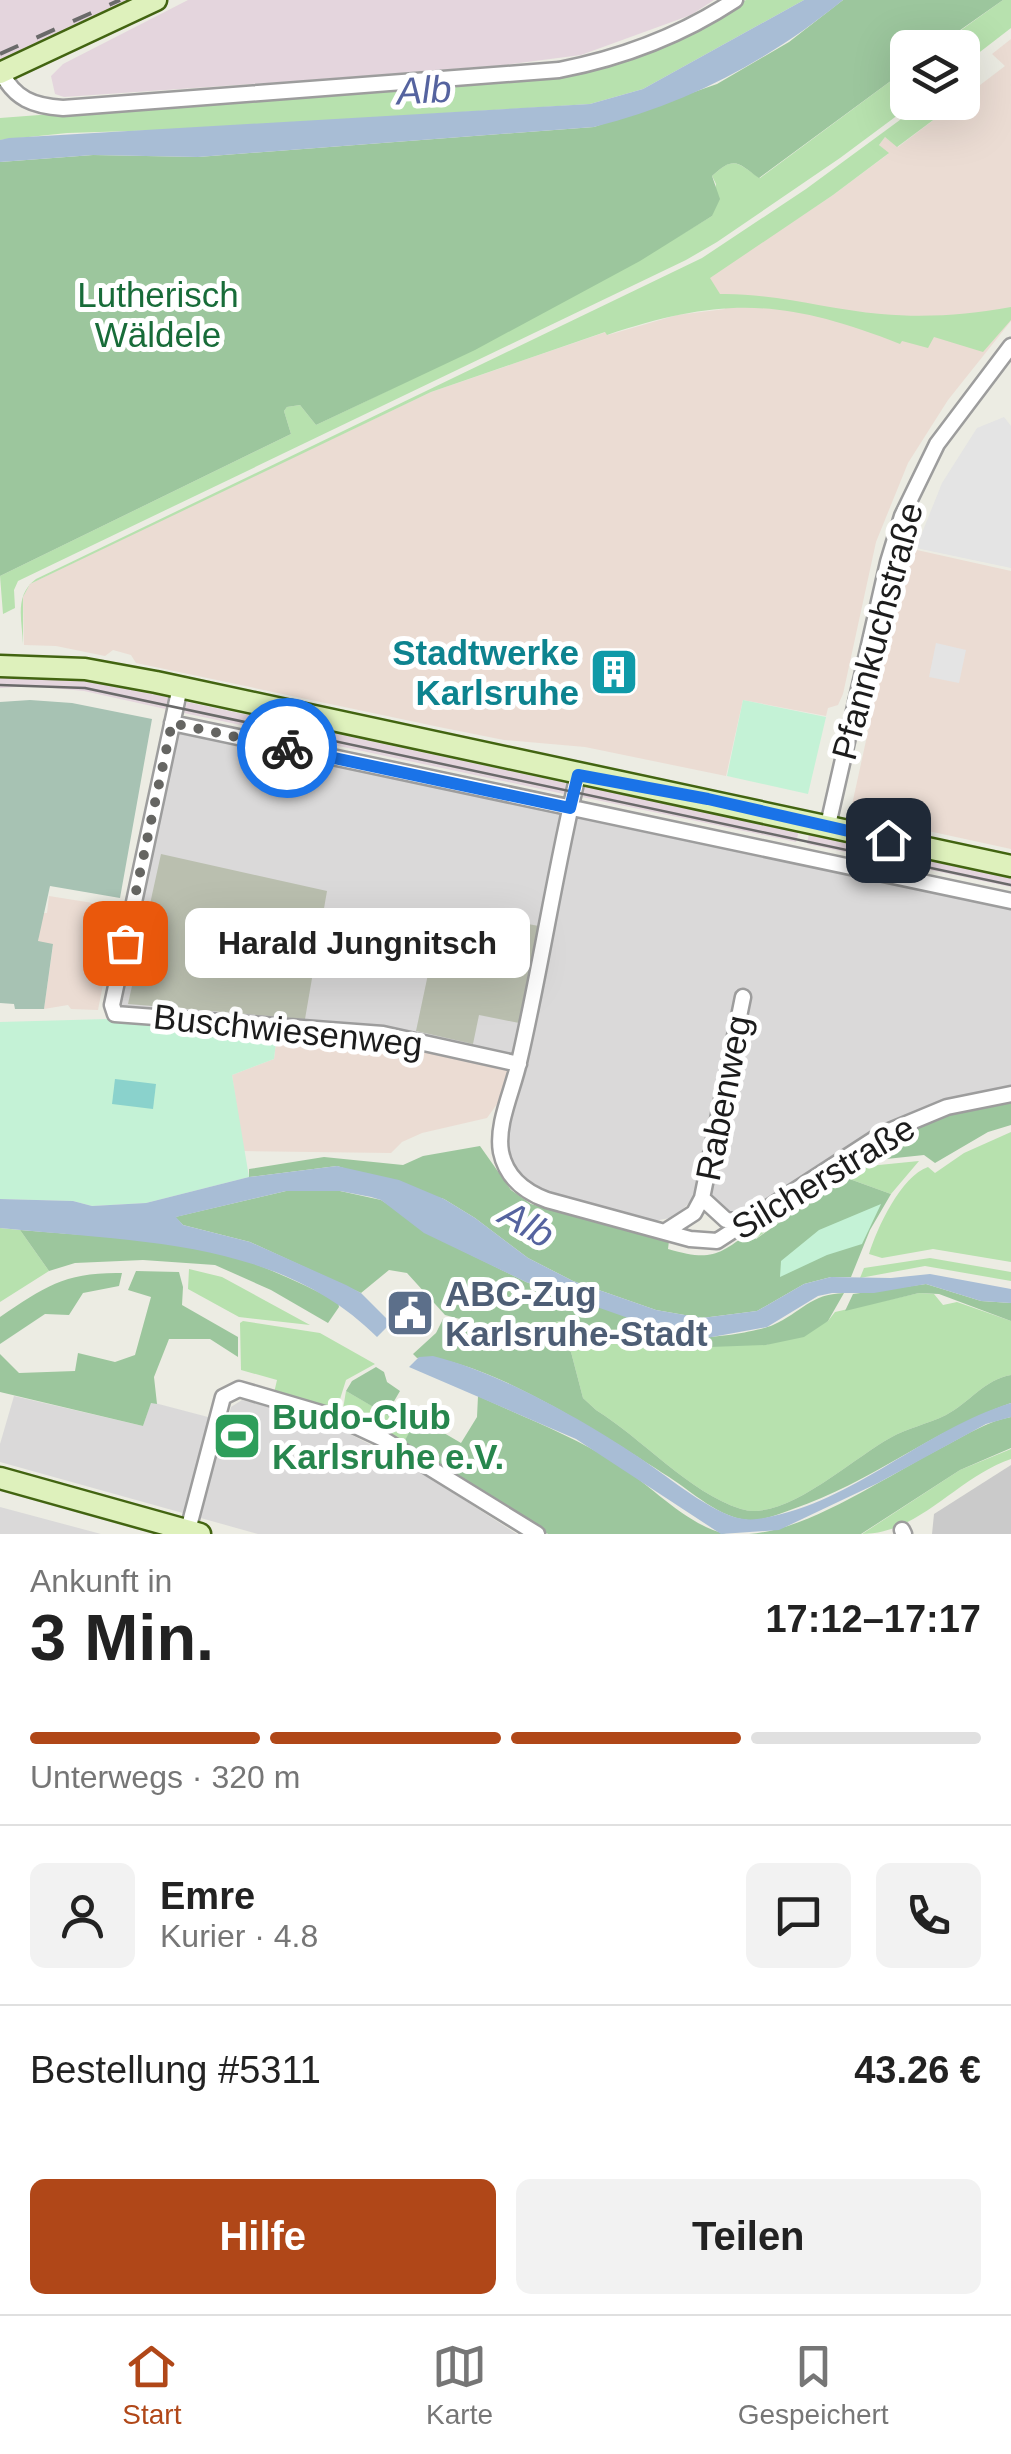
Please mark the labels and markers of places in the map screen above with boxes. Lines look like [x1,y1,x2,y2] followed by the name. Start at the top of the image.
[392,633,579,712] place label: Stadtwerke Karlsruhe
[588,646,640,698] building icon: Stadtwerke Karlsruhe
[846,798,931,883] pin
[83,901,168,986] pin
[185,908,530,978] callout: Harald Jungnitsch
[445,1274,708,1353] place label: ABC-Zug Karlsruhe-Stadt
[384,1287,436,1339] public building icon: ABC-Zug Karlsruhe-Stadt
[272,1397,504,1476] place label: Budo-Club Karlsruhe e.V.
[211,1410,263,1462] sports icon: Budo-Club Karlsruhe e.V.

